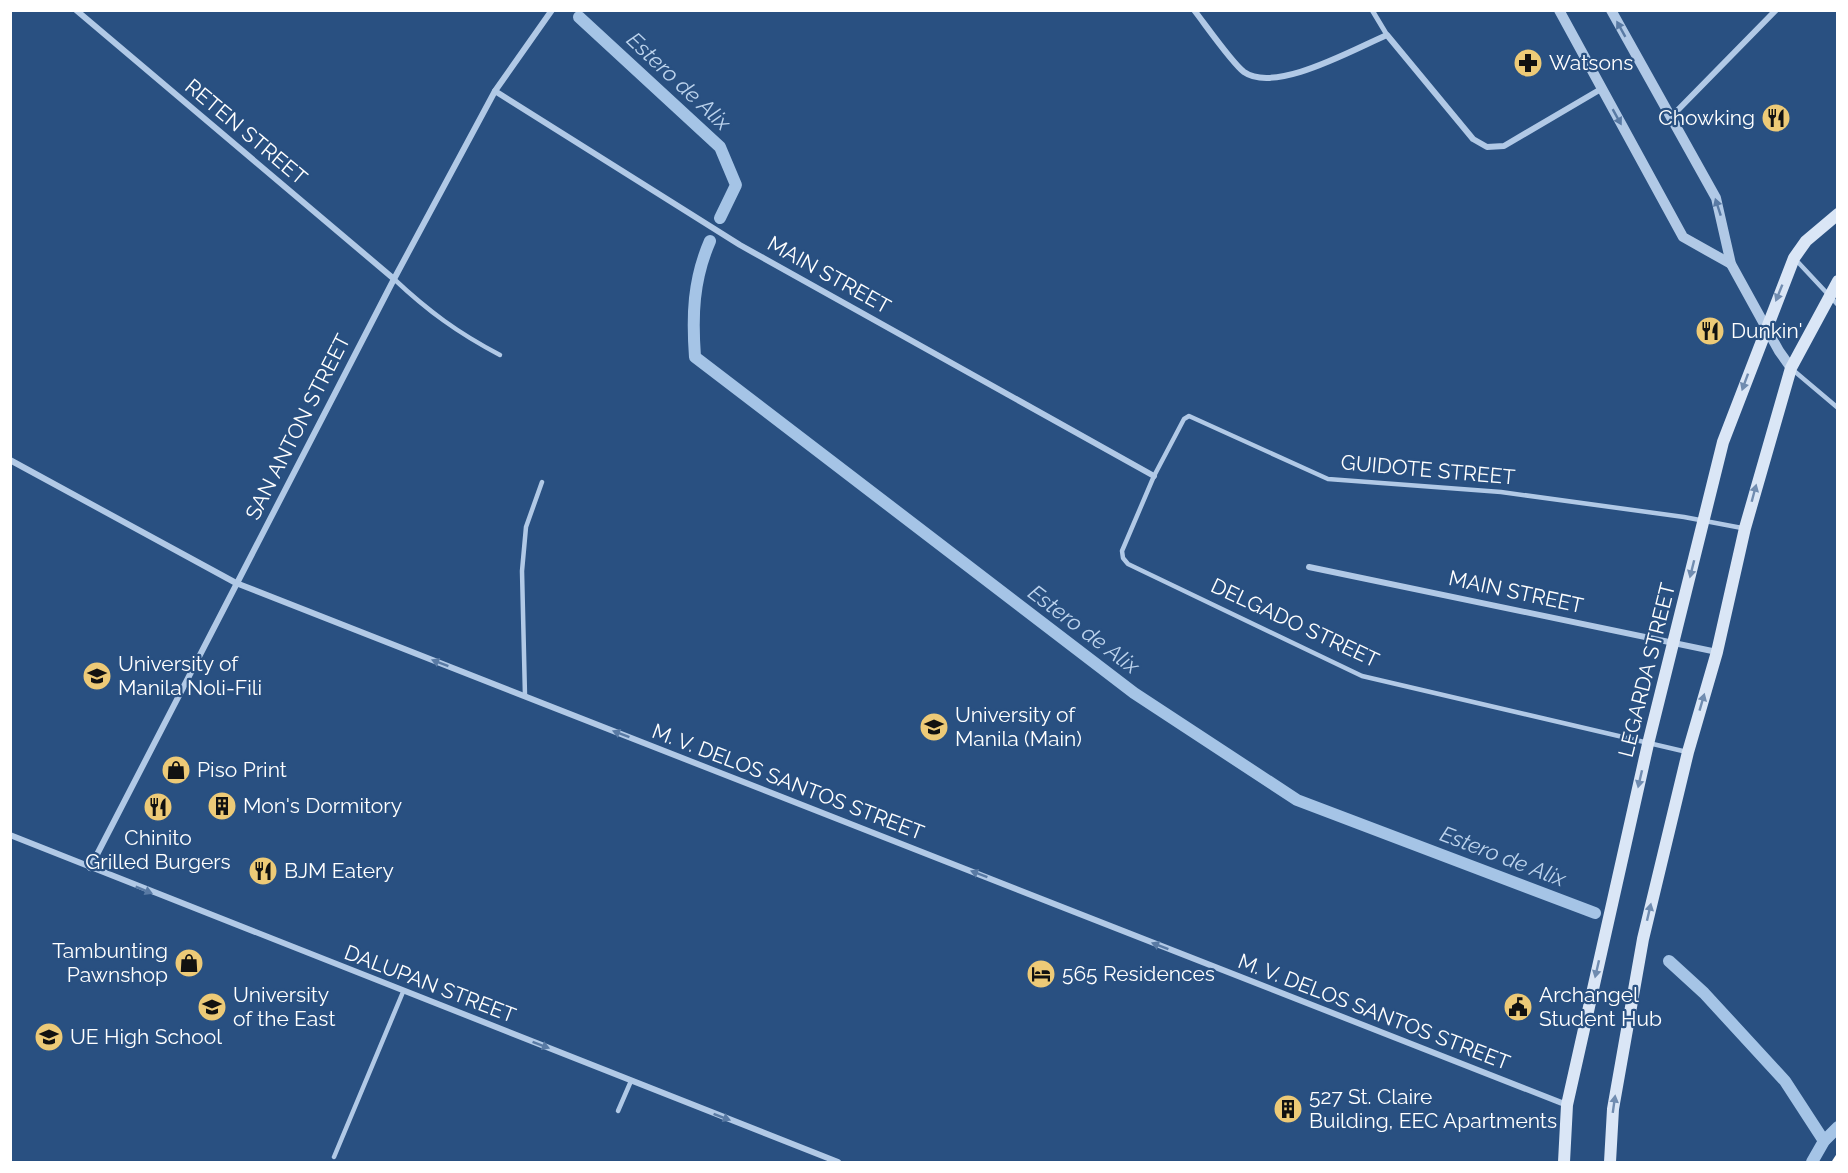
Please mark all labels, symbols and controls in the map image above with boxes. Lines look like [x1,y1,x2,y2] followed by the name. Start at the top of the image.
[1616,20,1626,37] one-way arrow
[622,26,737,137] water label: Estero de Alix
[1512,47,1544,79] pharmacy icon: Watsons
[1549,50,1633,75] place label: Watsons
[180,73,312,190] street label: RETEN STREET
[1760,102,1792,134] restaurant icon: Chowking
[1658,105,1755,130] place label: Chowking
[1612,109,1622,126] one-way arrow
[1713,198,1722,216] one-way arrow
[763,230,895,319] street label: MAIN STREET
[1774,285,1784,303] one-way arrow
[1694,315,1726,347] restaurant icon: Dunkin'
[1731,318,1803,343] place label: Dunkin'
[240,329,355,524] street label: SAN ANTON STREET
[1740,373,1749,391] one-way arrow
[1340,449,1516,490] street label: GUIDOTE STREET
[1750,484,1760,502] one-way arrow
[1687,561,1696,579] one-way arrow
[1446,565,1586,618] street label: MAIN STREET
[1207,573,1383,673] street label: DELGADO STREET
[1023,579,1146,680] water label: Estero de Alix
[1613,580,1680,760] street label: LEGARDA STREET
[118,651,262,700] place label: University of Manila Noli-Fili
[431,658,449,667] one-way arrow
[81,660,113,692] school or university icon: University of Manila Noli-Fili
[1698,693,1707,711] one-way arrow
[955,702,1082,751] place label: University of Manila (Main)
[918,711,950,743] school or university icon: University of Manila (Main)
[649,718,928,845] street label: M. V. DELOS SANTOS STREET
[612,729,630,738] one-way arrow
[160,754,192,786] shop icon: Piso Print
[197,757,287,782] place label: Piso Print
[1635,770,1644,789] one-way arrow
[206,790,238,822] building icon: Mon's Dormitory
[142,791,174,823] restaurant icon: Chinito Grilled Burgers
[243,793,402,818] place label: Mon's Dormitory
[1437,820,1571,892] water label: Estero de Alix
[85,825,231,874] place label: Chinito Grilled Burgers
[247,855,279,887] restaurant icon: BJM Eatery
[284,858,394,883] place label: BJM Eatery
[969,869,987,879] one-way arrow
[136,885,154,895] one-way arrow
[1645,903,1655,922] one-way arrow
[52,938,168,987] place label: Tambunting Pawnshop
[341,939,520,1028] street label: DALUPAN STREET
[1151,941,1169,950] one-way arrow
[173,947,205,979] shop icon: Tambunting Pawnshop
[1235,948,1514,1075] street label: M. V. DELOS SANTOS STREET
[1025,958,1057,990] hotel icon: 565 Residences
[1592,960,1602,979] one-way arrow
[1062,961,1215,986] place label: 565 Residences
[233,982,335,1031] place label: University of the East
[1539,982,1662,1031] place label: Archangel Student Hub
[196,991,228,1023] school or university icon: University of the East
[1502,991,1534,1023] public building icon: Archangel Student Hub
[33,1021,65,1053] school or university icon: UE High School
[70,1024,222,1049] place label: UE High School
[532,1041,550,1051] one-way arrow
[1309,1084,1557,1133] place label: 527 St. Claire Building, EEC Apartments
[1272,1093,1304,1125] building icon: 527 St. Claire Building, EEC Apartments
[1609,1095,1618,1114] one-way arrow
[714,1112,732,1122] one-way arrow

